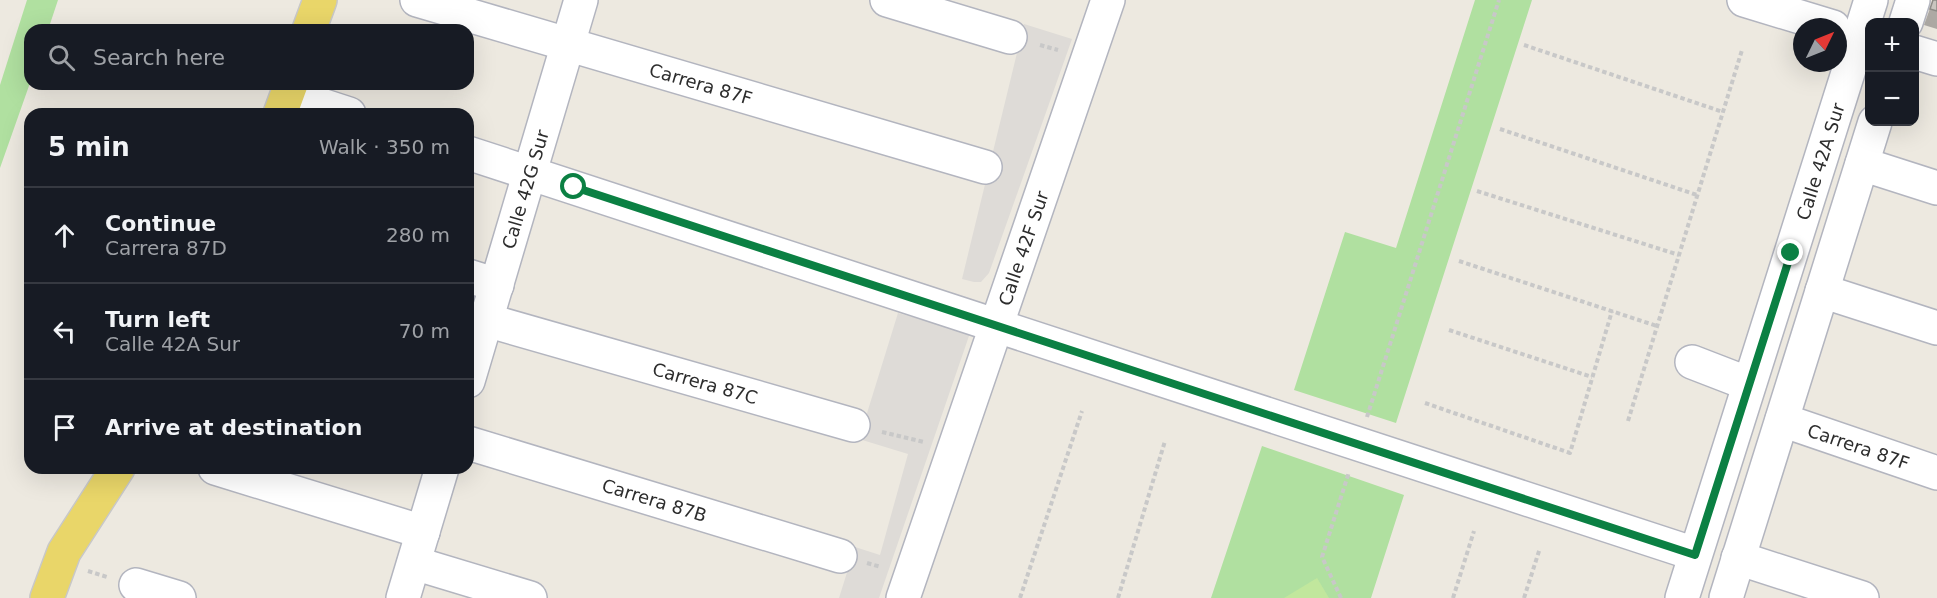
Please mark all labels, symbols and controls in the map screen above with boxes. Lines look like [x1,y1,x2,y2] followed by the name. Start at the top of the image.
[1793,18,1847,72] north arrow
[1865,18,1919,126] map controls
[1865,18,1919,72] button: +
[24,24,474,90] search box
[45,41,78,74] icon: search
[93,45,225,70] text: Search here
[647,58,755,109] street label: Carrera 87F
[1865,72,1919,126] button: −
[1792,100,1849,222] street label: Calle 42A Sur
[497,127,553,251] street label: Calle 42G Sur
[48,132,130,162] text: 5 min
[319,135,450,159] text: Walk · 350 m
[560,173,586,199] route start
[994,187,1053,308] street label: Calle 42F Sur
[105,211,216,236] text: Continue
[48,219,81,252] icon: ahead
[386,223,450,247] text: 280 m
[105,236,227,260] text: Carrera 87D
[1777,239,1803,265] route end
[105,307,210,332] text: Turn left
[48,315,81,348] icon: left
[399,319,450,343] text: 70 m
[105,332,240,356] text: Calle 42A Sur
[650,358,760,408] street label: Carrera 87C
[48,411,81,444] icon: arrive
[105,415,362,440] text: Arrive at destination
[1805,419,1912,473] street label: Carrera 87F
[600,474,709,525] street label: Carrera 87B

